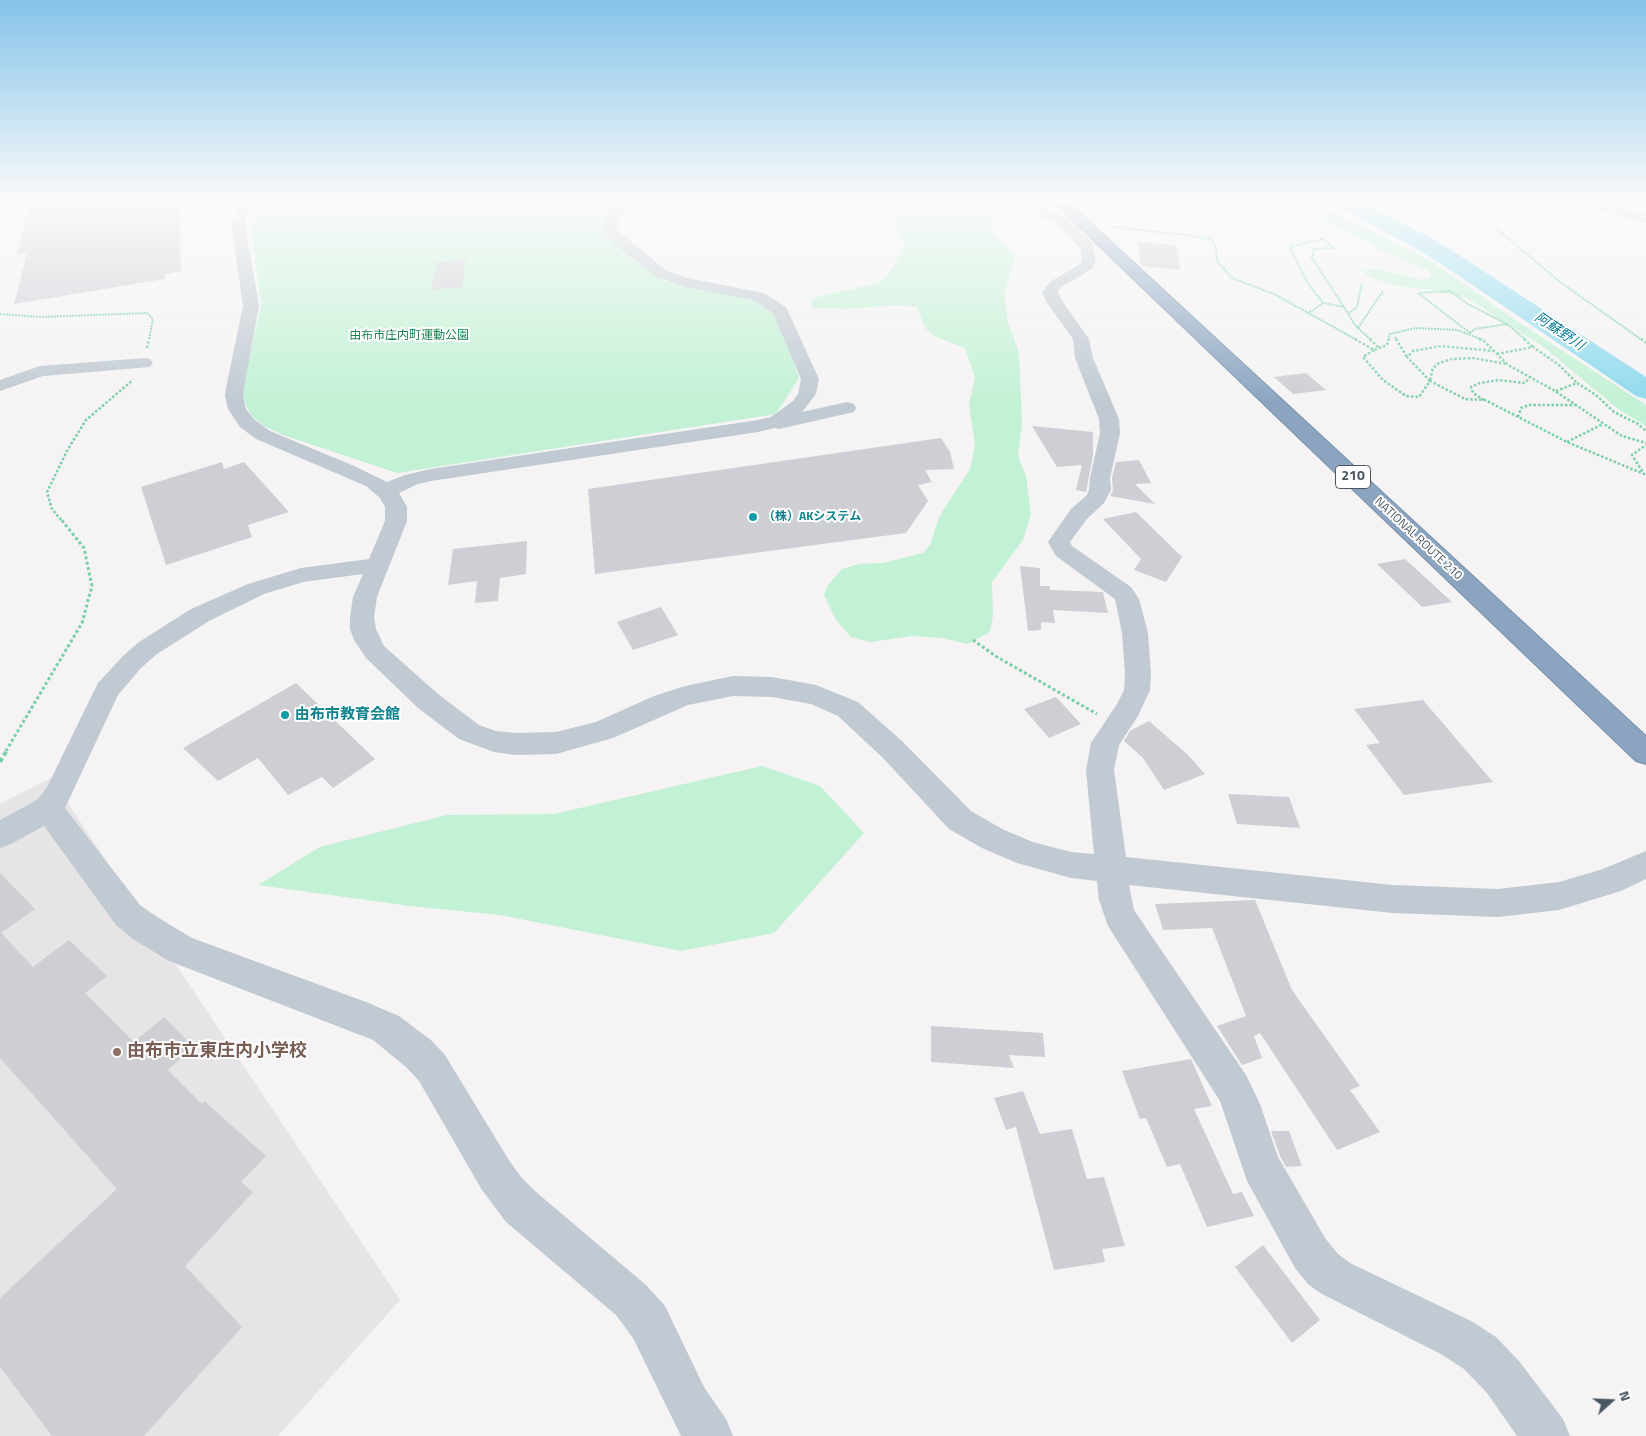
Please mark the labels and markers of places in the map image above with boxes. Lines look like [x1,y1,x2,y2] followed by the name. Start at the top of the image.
[763,510,861,524] place label: （株）AKシステム
[747,511,759,523] marker: （株）AKシステム
[295,706,400,724] place label: 由布市教育会館
[279,709,291,721] marker: 由布市教育会館
[127,1041,307,1063] place label: 由布市立東庄内小学校
[111,1046,123,1058] marker: 由布市立東庄内小学校

